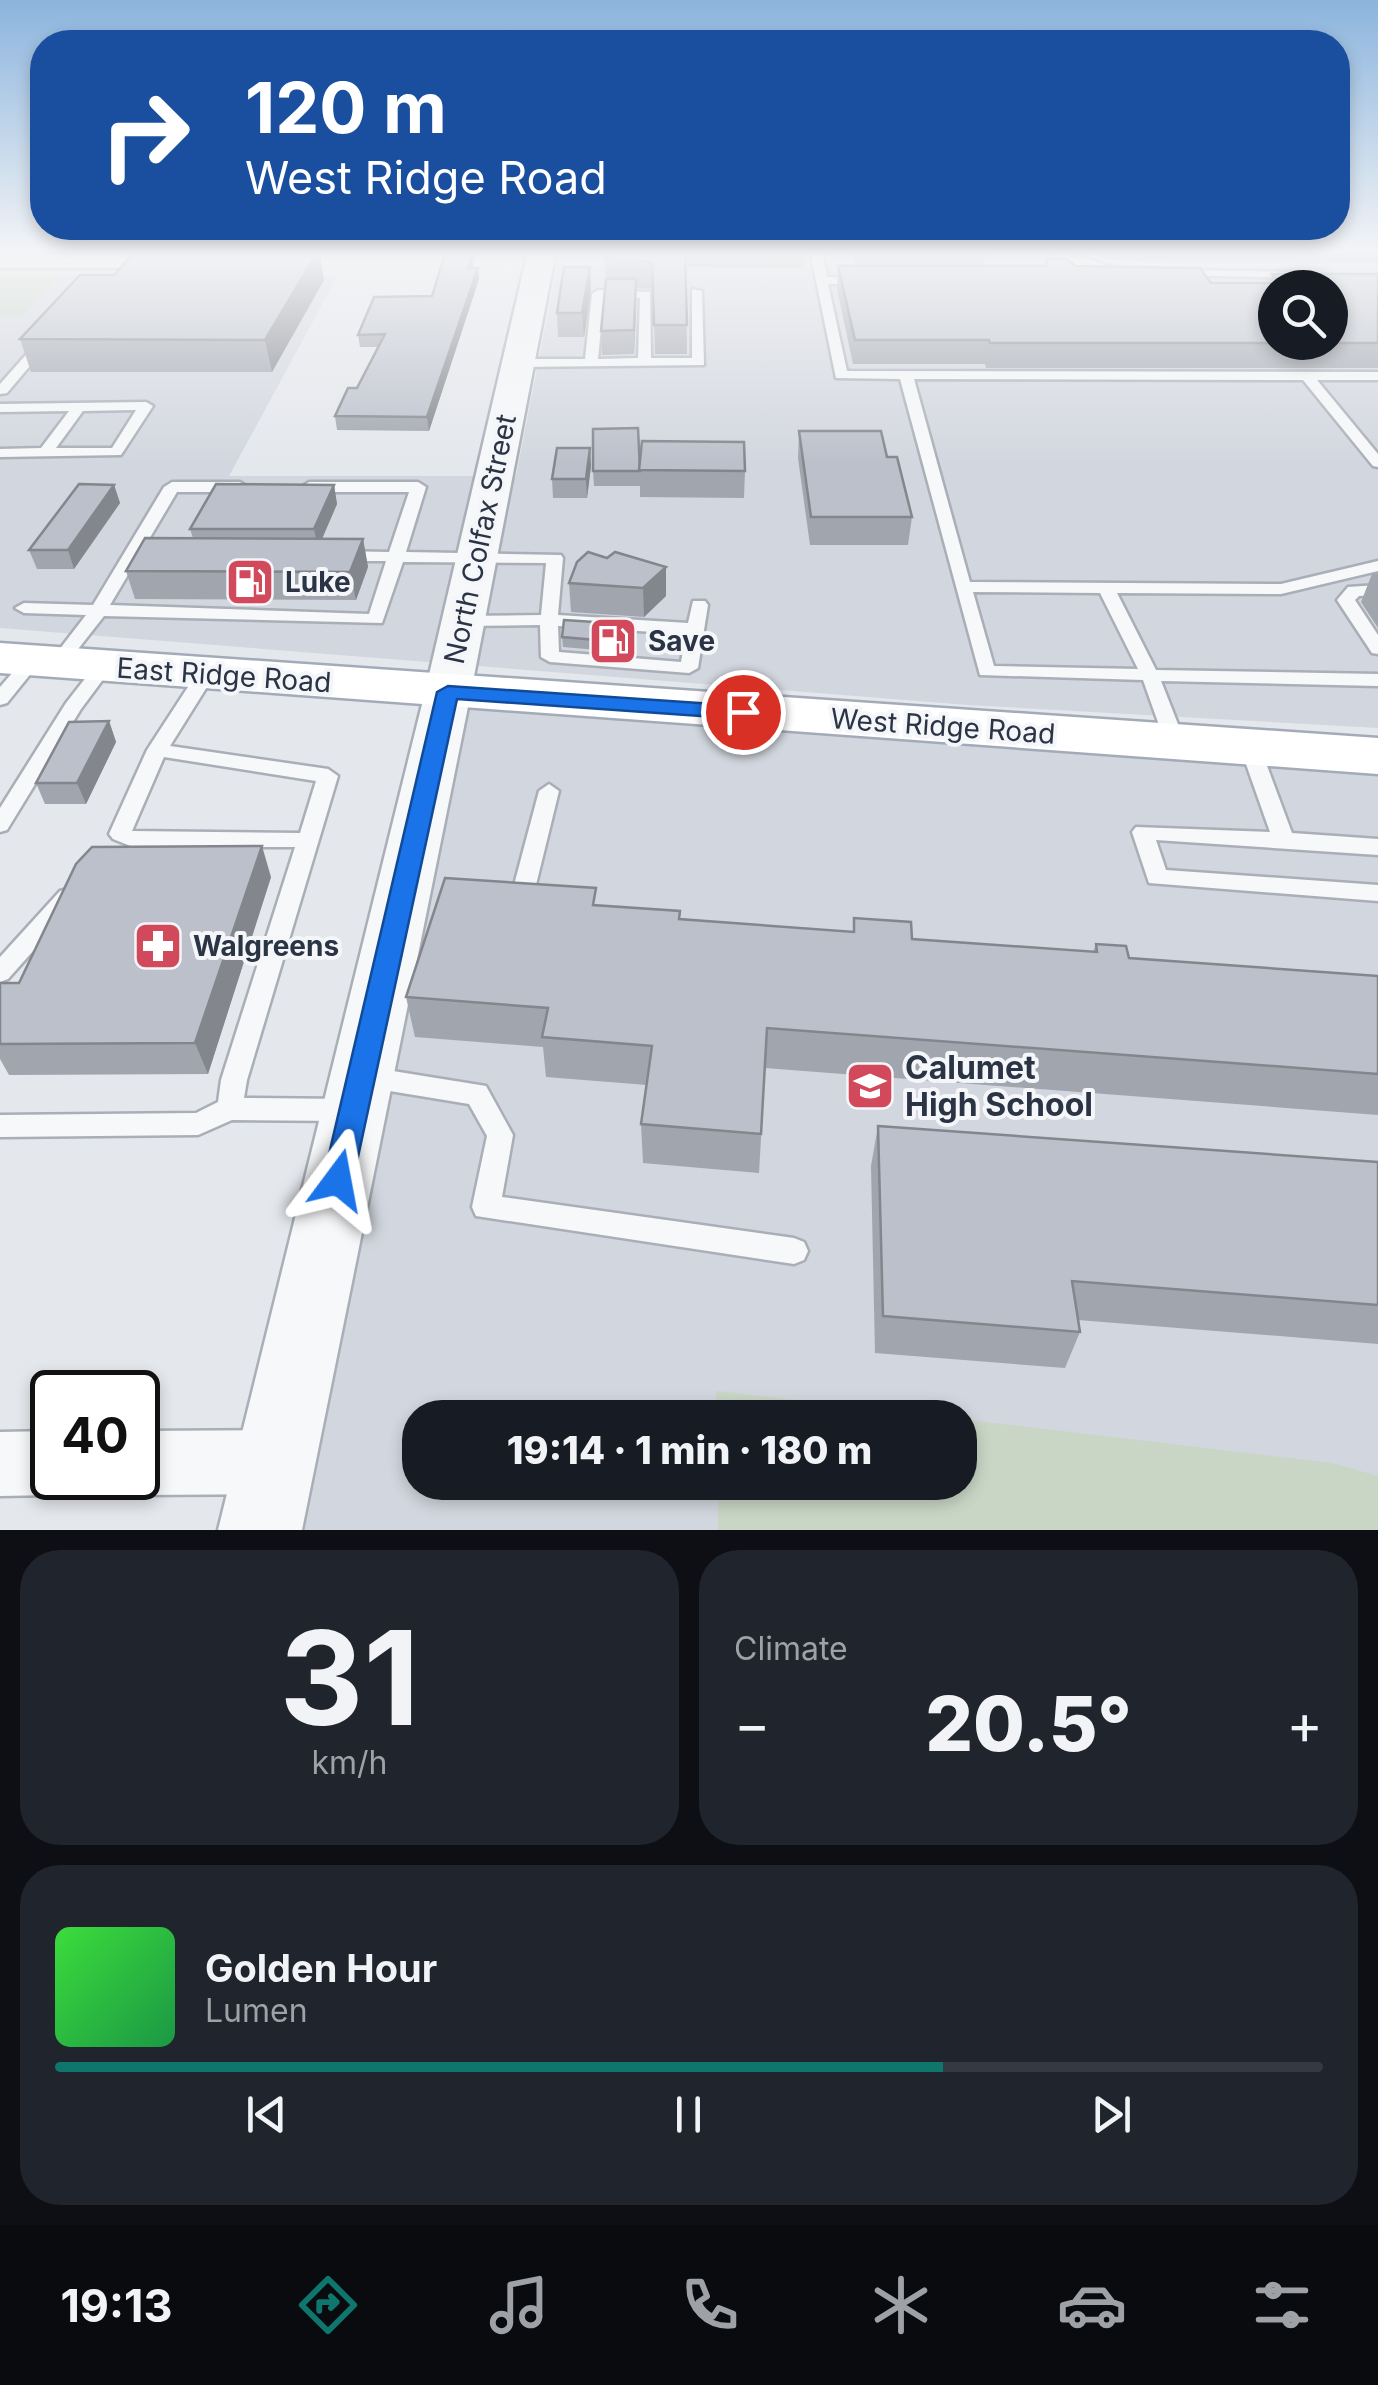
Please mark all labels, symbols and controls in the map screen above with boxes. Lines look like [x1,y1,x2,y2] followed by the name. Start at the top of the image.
[245,65,447,150] text: 120 m
[80,70,210,200] icon: right
[245,150,607,205] text: West Ridge Road
[1258,270,1348,360] map controls
[1258,270,1348,360] button: search
[437,411,523,667] street label: North Colfax Street
[224,556,276,608] fuel station icon: Luke
[285,565,351,599] place label: Luke
[587,615,639,667] fuel station icon: Save
[648,624,715,658] place label: Save
[115,651,333,699] street label: East Ridge Road
[701,670,786,755] pin
[716,685,771,740] icon: arrive
[830,701,1056,751] street label: West Ridge Road
[132,920,184,972] pharmacy icon: Walgreens
[193,929,339,963] place label: Walgreens
[905,1048,1093,1124] place label: Calumet High School
[844,1060,896,1112] school or university icon: Calumet High School
[286,1128,390,1232] position arrow
[30,1370,160,1500] speed limit sign: 40
[507,1427,872,1473] text: 19:14 · 1 min · 180 m
[280,1599,419,1756] text: 31
[734,1629,848,1668] text: Climate
[925,1678,1132,1769] text: 20.5°
[734,1691,770,1757] text: −
[1287,1691,1323,1757] text: +
[311,1743,388,1782] text: km/h
[205,1945,437,1991] text: Golden Hour
[205,1991,308,2030] text: Lumen
[239,2087,294,2142] icon: previous
[661,2087,716,2142] icon: pause
[1084,2087,1139,2142] icon: next
[293,2270,363,2340] icon: directions
[484,2270,554,2340] icon: music
[675,2270,745,2340] icon: phone
[866,2270,936,2340] icon: climate
[1057,2270,1127,2340] icon: car
[1247,2270,1317,2340] icon: filters
[60,2278,173,2333] text: 19:13

